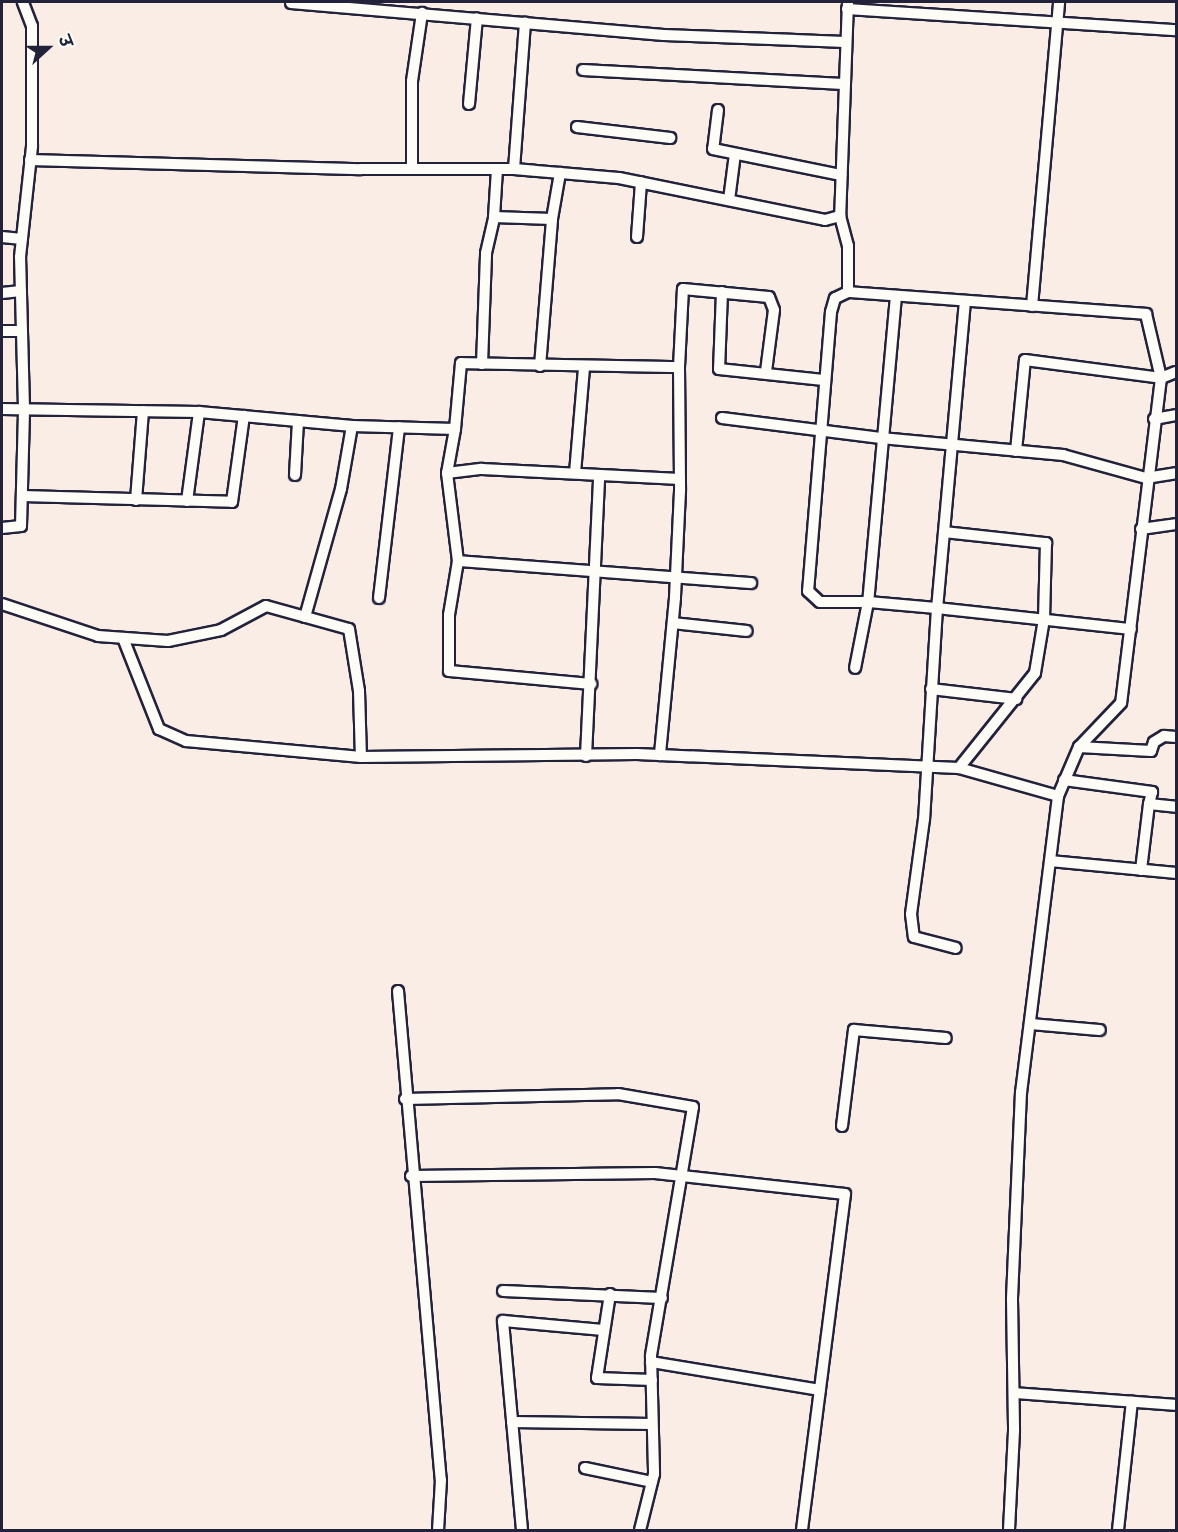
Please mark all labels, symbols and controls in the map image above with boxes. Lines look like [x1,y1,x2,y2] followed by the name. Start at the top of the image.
[18,18,78,78] north arrow
[53,33,77,50] text: उ

